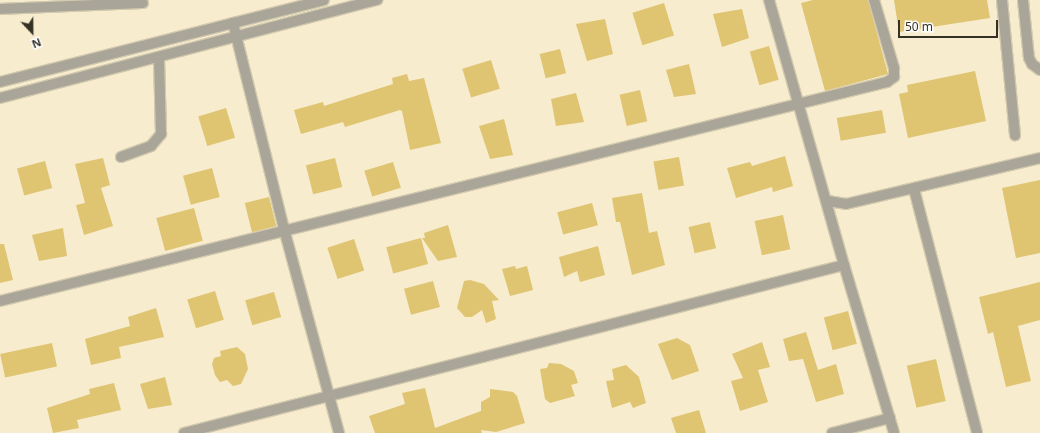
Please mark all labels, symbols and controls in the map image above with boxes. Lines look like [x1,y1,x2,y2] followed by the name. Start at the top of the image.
[12,12,52,52] north arrow
[900,12,1000,38] scale bar
[905,18,933,35] text: 50 m
[30,35,44,52] text: N

